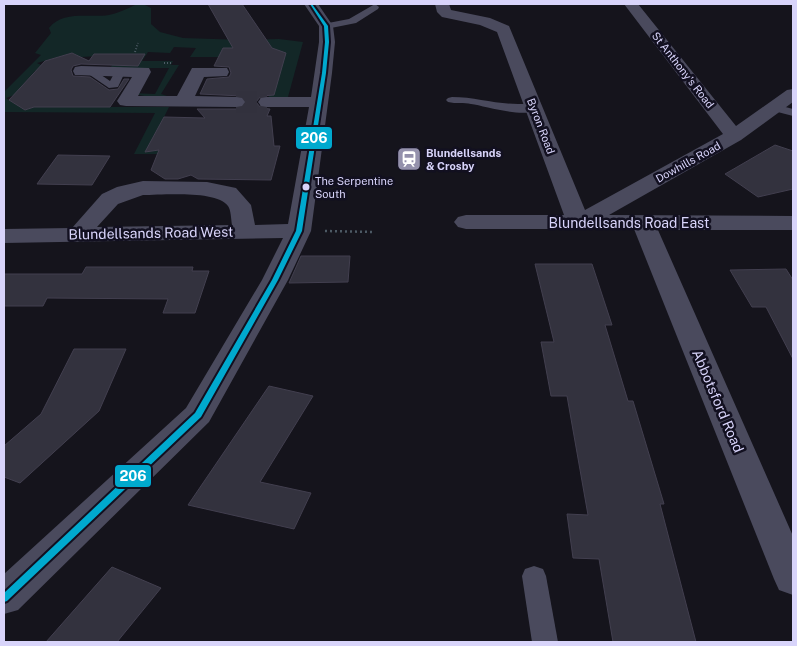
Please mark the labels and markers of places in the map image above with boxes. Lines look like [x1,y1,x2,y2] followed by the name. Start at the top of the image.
[396,146,422,172] station icon: Blundellsands & Crosby
[426,147,501,172] place label: Blundellsands & Crosby
[315,175,393,200] place label: The Serpentine South
[301,182,311,192] marker: The Serpentine South

